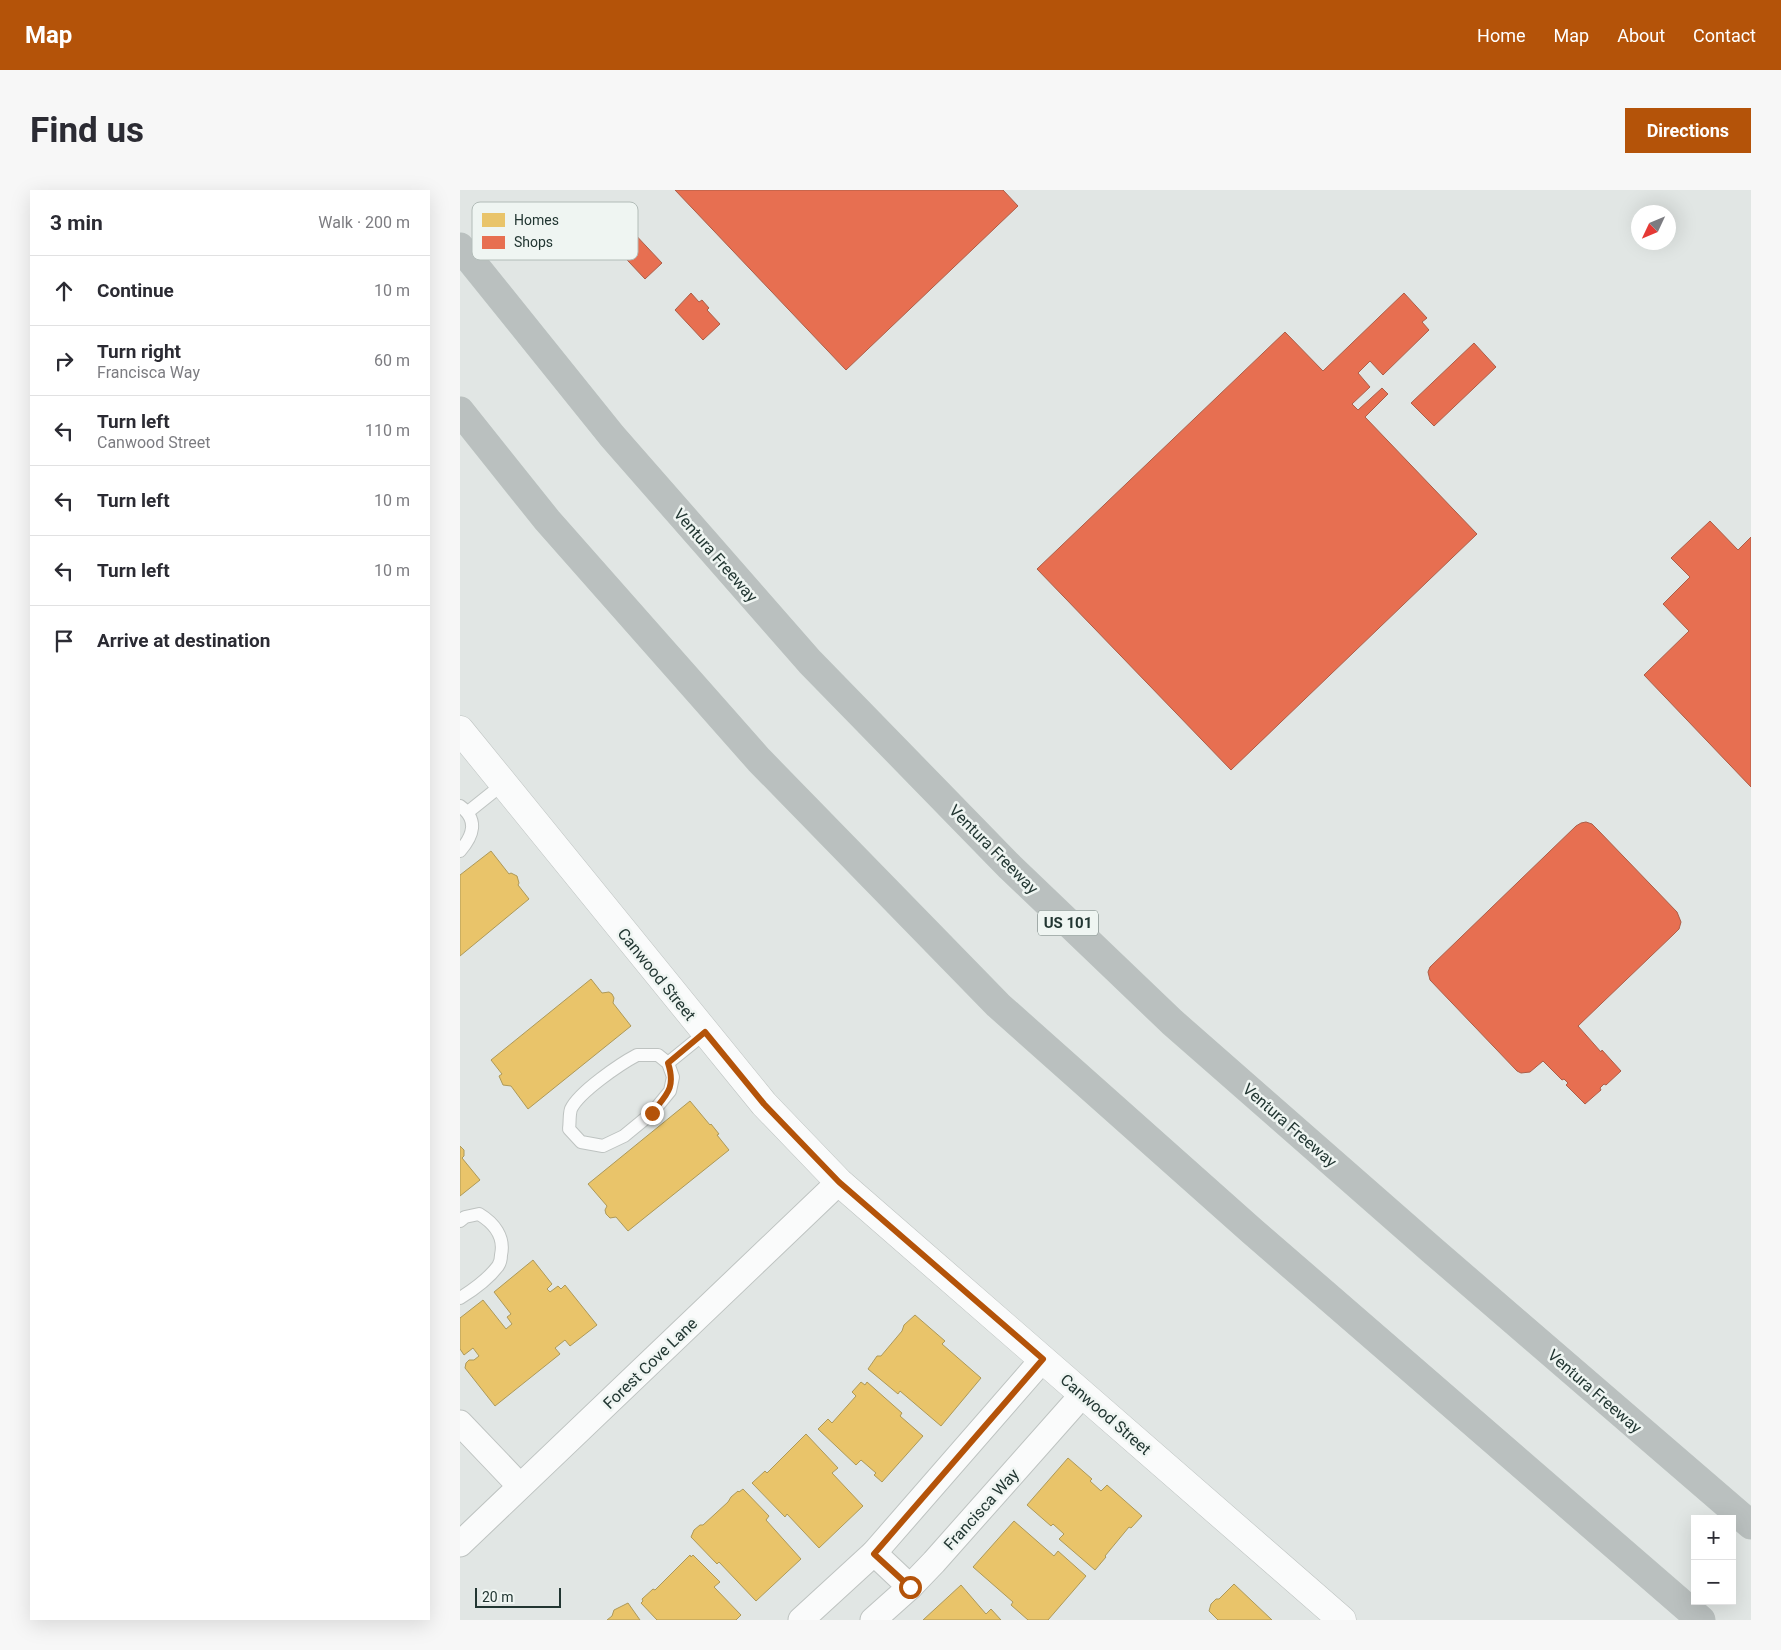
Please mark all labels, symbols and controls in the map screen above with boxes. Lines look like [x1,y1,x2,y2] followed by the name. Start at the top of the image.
[25,21,72,49] text: Map
[1477,25,1526,46] text: Home
[1554,25,1589,46] text: Map
[1617,25,1665,46] text: About
[1693,25,1756,46] text: Contact
[1625,108,1751,153] button: Directions
[30,110,144,151] text: Find us
[472,202,638,260] legend
[1631,205,1676,250] north arrow
[50,211,103,235] text: 3 min
[514,212,559,228] text: Homes
[318,213,410,232] text: Walk · 200 m
[514,234,553,250] text: Shops
[50,277,78,305] icon: ahead
[97,279,174,302] text: Continue
[374,281,410,300] text: 10 m
[97,340,181,363] text: Turn right
[50,347,78,375] icon: right
[374,351,410,370] text: 60 m
[97,363,200,382] text: Francisca Way
[97,410,170,433] text: Turn left
[50,417,78,445] icon: left
[365,421,410,440] text: 110 m
[97,433,210,452] text: Canwood Street
[50,487,78,515] icon: left
[97,489,170,512] text: Turn left
[374,491,410,510] text: 10 m
[670,505,762,606] street label: Ventura Freeway
[50,557,78,585] icon: left
[97,559,170,582] text: Turn left
[374,561,410,580] text: 10 m
[50,627,78,655] icon: arrive
[97,629,270,652] text: Arrive at destination
[945,801,1042,898] street label: Ventura Freeway
[1038,910,1098,936] road number: US 101
[614,924,700,1024] street label: Canwood Street
[1239,1079,1341,1172] street label: Ventura Freeway
[641,1102,664,1125] route end
[599,1314,701,1413] street label: Forest Cove Lane
[1544,1345,1646,1438] street label: Ventura Freeway
[1057,1370,1155,1459] street label: Canwood Street
[940,1464,1023,1554] street label: Francisca Way
[1691,1515,1736,1605] map controls
[1691,1515,1736,1560] button: +
[1691,1560,1736,1605] button: −
[899,1576,922,1599] route start
[475,1585,561,1608] scale bar
[482,1589,514,1605] text: 20 m

